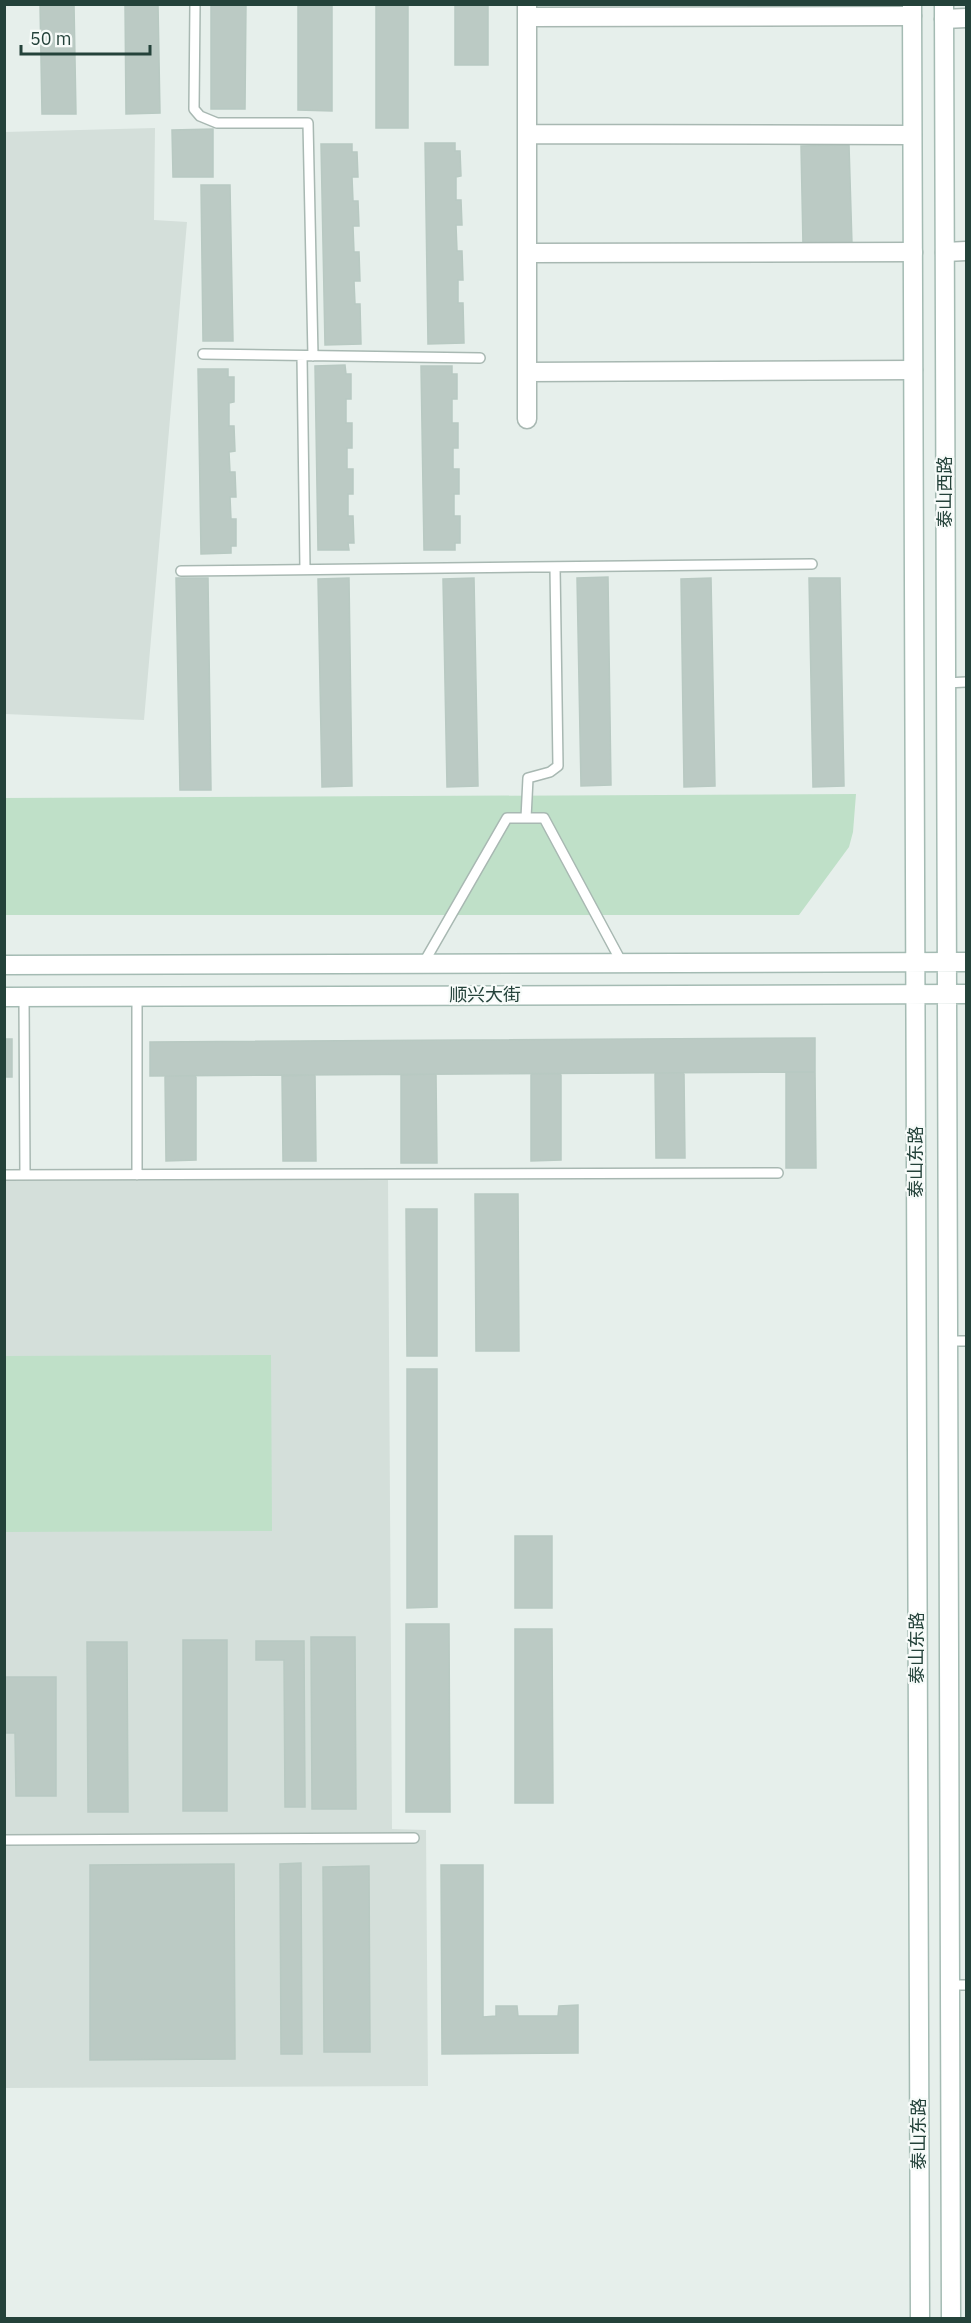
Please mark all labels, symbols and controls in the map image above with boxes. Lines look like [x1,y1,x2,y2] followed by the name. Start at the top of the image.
[21,18,150,56] scale bar
[30,27,72,50] text: 50 m
[933,456,956,528] street label: 泰山西路
[449,983,521,1006] street label: 顺兴大街
[904,1126,927,1198] street label: 泰山东路
[905,1612,928,1684] street label: 泰山东路
[907,2098,930,2170] street label: 泰山东路

